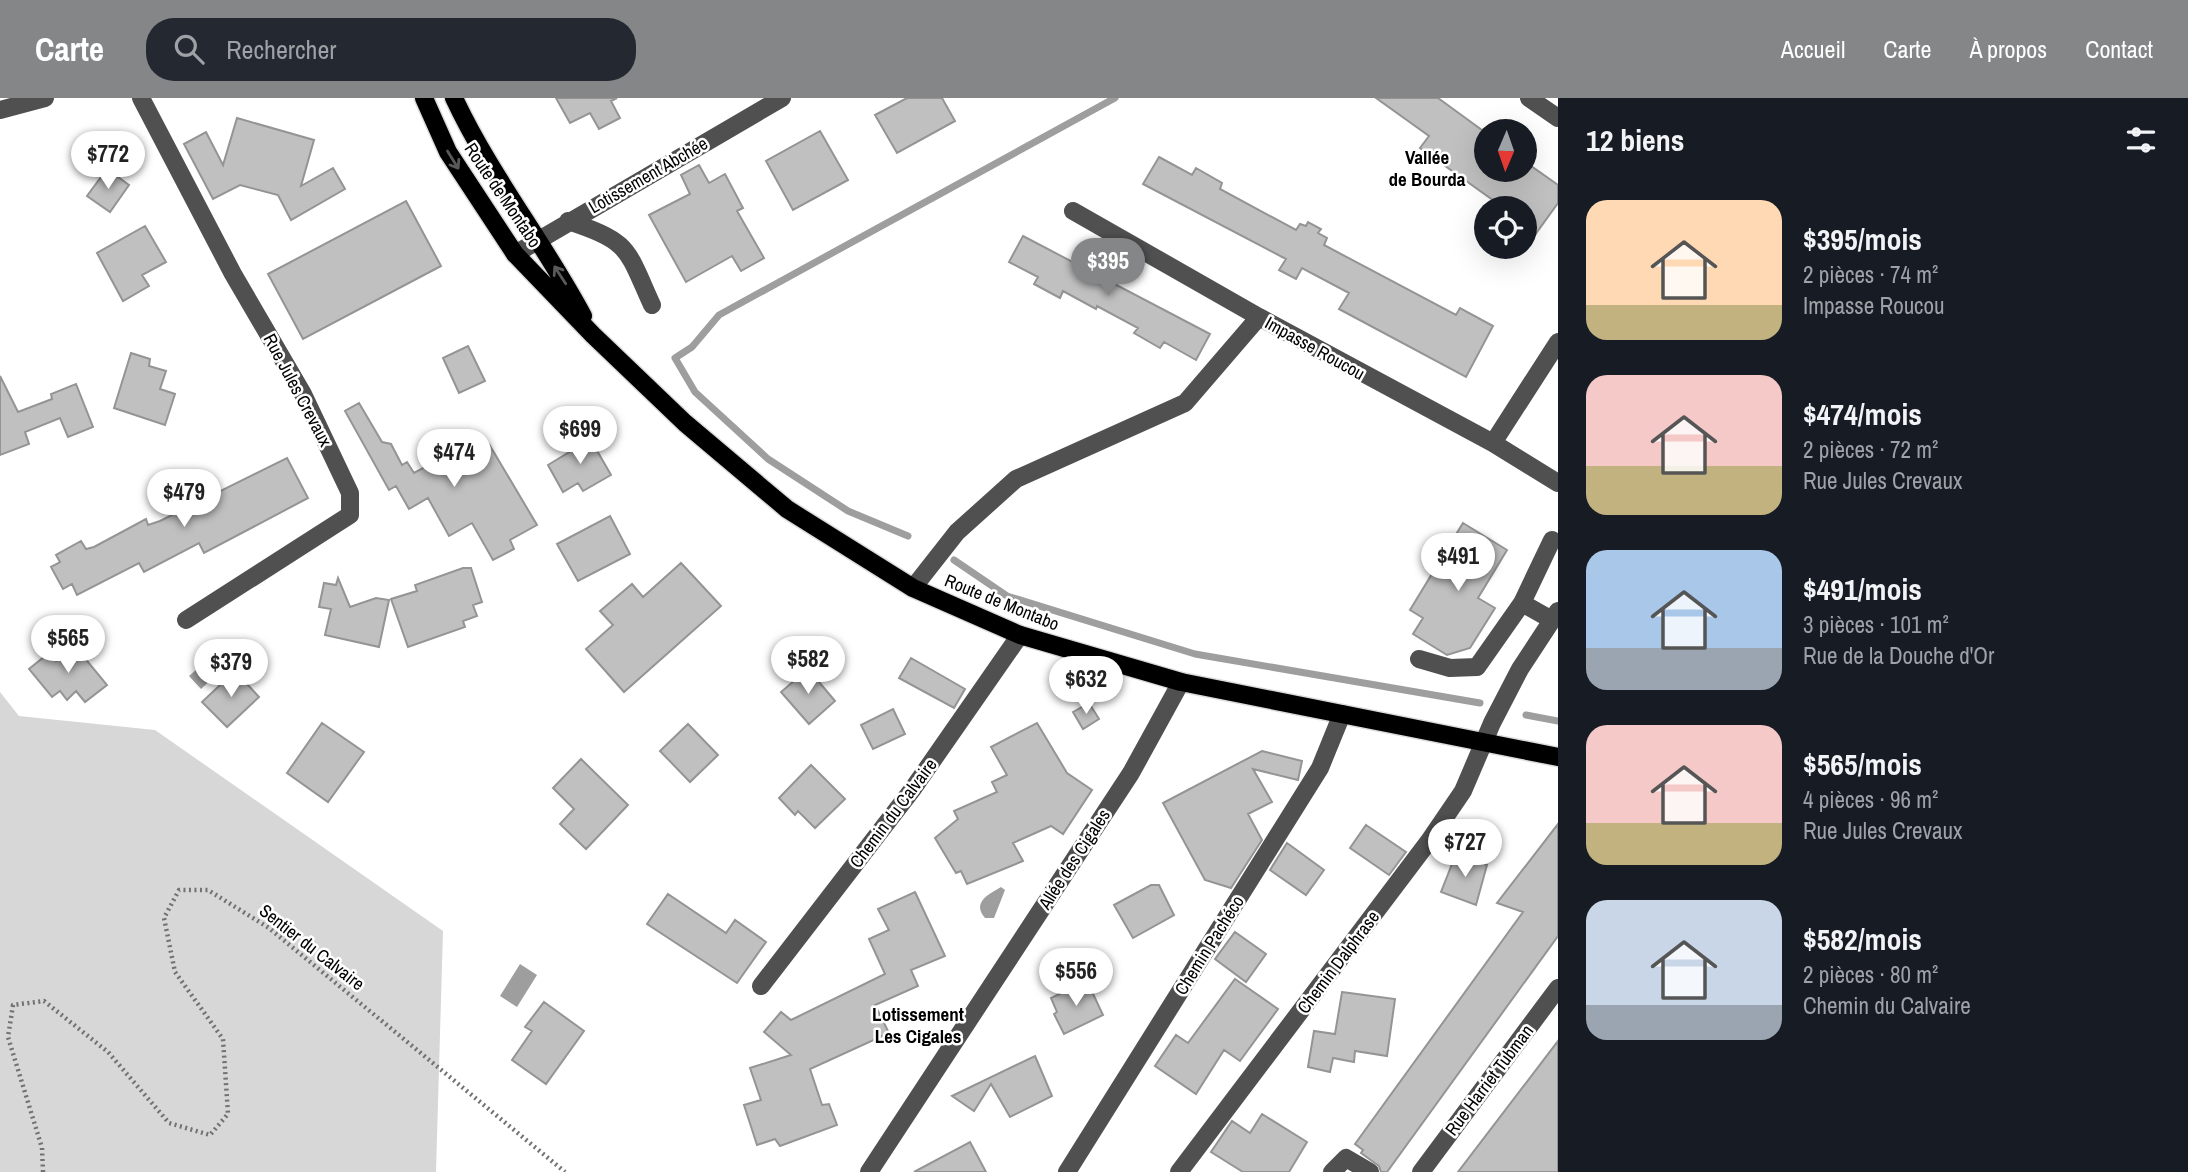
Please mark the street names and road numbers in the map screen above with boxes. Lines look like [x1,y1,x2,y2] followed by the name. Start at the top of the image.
[584,131,712,219] street label: Lotissement Abchée
[459,138,547,252] street label: Route de Montabo
[1261,310,1369,386] street label: Impasse Roucou
[258,329,339,451] street label: Rue Jules Crevaux
[941,568,1063,636] street label: Route de Montabo
[844,753,942,873] street label: Chemin du Calvaire
[1032,804,1116,915] street label: Allée des Cigales
[1168,890,1250,1000] street label: Chemin Pachéco
[254,898,370,996] street label: Sentier du Calvaire
[1291,905,1385,1019] street label: Chemin Dalphrase
[1439,1019,1539,1141] street label: Rue Harriet Tubman

